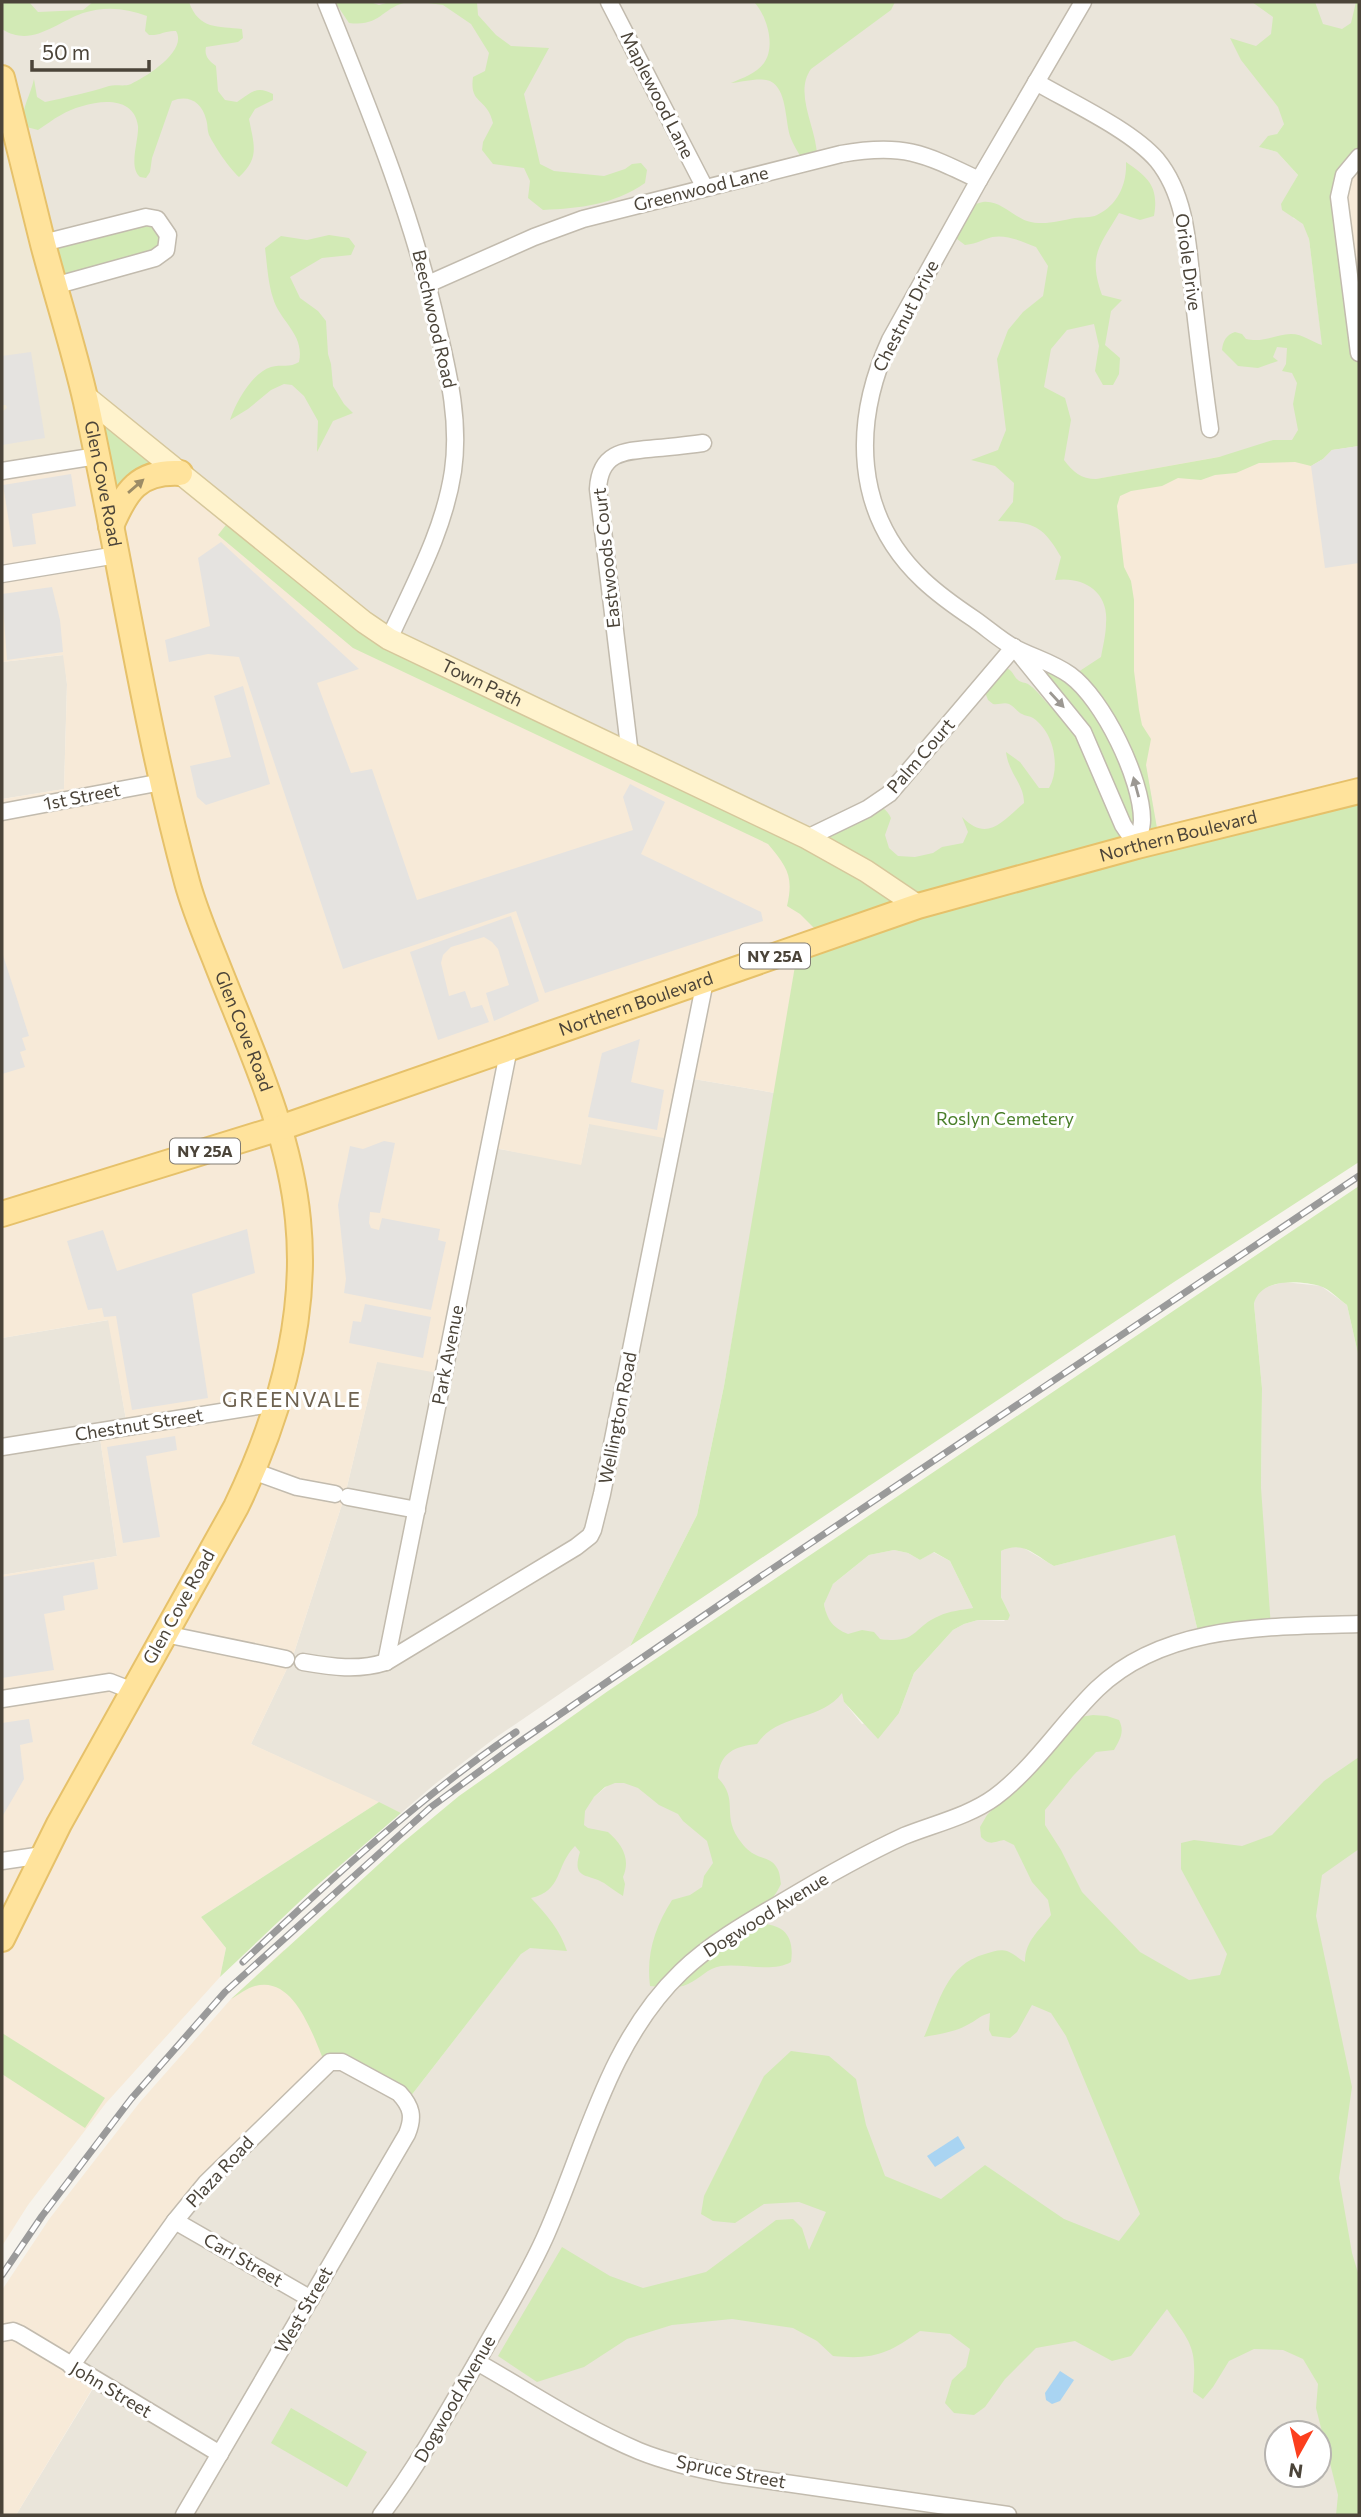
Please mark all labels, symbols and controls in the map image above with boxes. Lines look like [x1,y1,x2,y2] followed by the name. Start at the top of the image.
[616,27,699,162] street label: Maplewood Lane
[32,28,149,72] scale bar
[42,39,90,64] text: 50 m
[631,161,770,215] street label: Greenwood Lane
[1171,212,1207,312] street label: Oriole Drive
[408,248,462,390] street label: Beechwood Road
[868,256,943,375] street label: Chestnut Drive
[80,418,127,548] street label: Glen Cove Road
[127,478,145,494] one-way arrow
[588,487,624,629] street label: Eastwoods Court
[438,654,526,711] street label: Town Path
[1049,691,1065,709] one-way arrow
[882,713,959,797] street label: Palm Court
[1130,776,1141,798] one-way arrow
[42,778,122,814] street label: 1st Street
[1097,805,1259,866] street label: Northern Boulevard
[740,944,810,968] road number: NY 25A
[556,966,716,1040] street label: Northern Boulevard
[211,967,278,1094] street label: Glen Cove Road
[936,1107,1074,1129] park label: Roslyn Cemetery
[170,1138,240,1163] road number: NY 25A
[427,1303,467,1407] street label: Park Avenue
[593,1350,641,1486] street label: Wellington Road
[222,1386,362,1411] district label: GREENVALE
[73,1403,205,1445] street label: Chestnut Street
[138,1545,219,1668] street label: Glen Cove Road
[699,1867,832,1961] street label: Dogwood Avenue
[181,2131,258,2211] street label: Plaza Road
[200,2228,287,2291] street label: Carl Street
[269,2262,337,2357] street label: West Street
[409,2331,499,2466] street label: Dogwood Avenue
[67,2356,156,2422] street label: John Street
[1263,2419,1333,2489] north arrow
[675,2450,788,2492] street label: Spruce Street
[1287,2459,1304,2484] text: N

